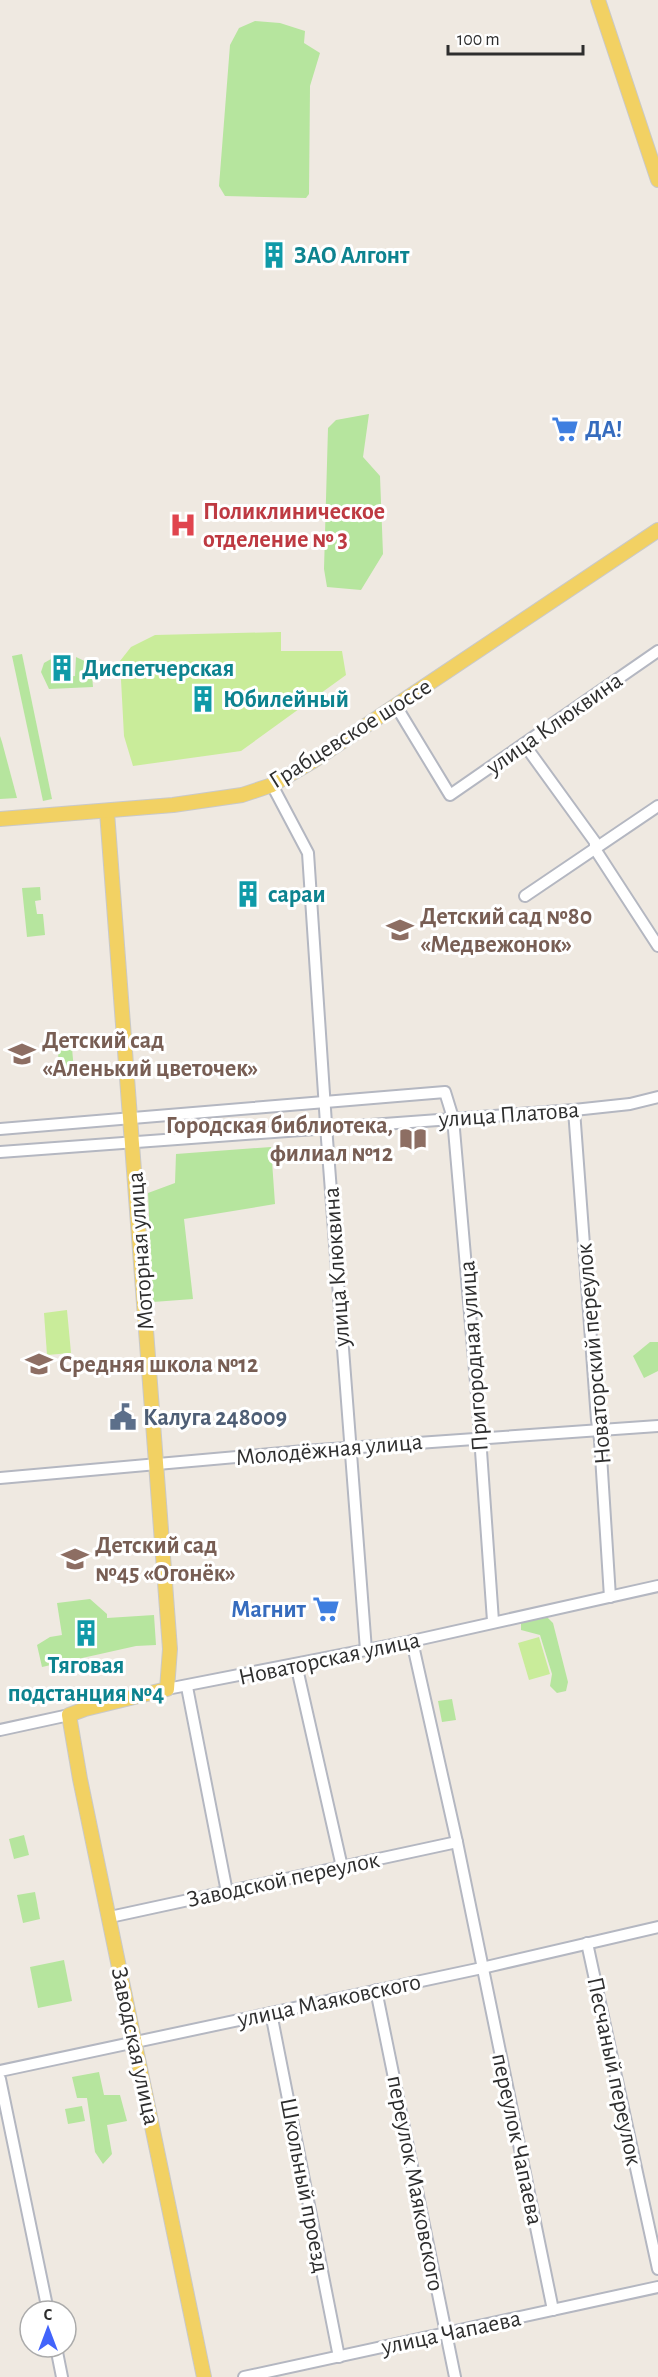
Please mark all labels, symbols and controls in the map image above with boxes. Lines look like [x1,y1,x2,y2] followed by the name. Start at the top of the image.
[448,18,583,56] scale bar
[457,31,500,49] text: 100 m
[259,240,289,270] building icon: ЗАО Алгонт
[294,244,410,268] place label: ЗАО Алгонт
[550,414,580,444] supermarket icon: ДА!
[585,418,622,442] place label: ДА!
[203,500,385,552] place label: Поликлиническое отделение № 3
[168,510,198,540] hospital icon: Поликлиническое отделение № 3
[47,653,77,683] building icon: Диспетчерская
[82,657,234,681] place label: Диспетчерская
[481,668,627,780] street label: улица Клюквина
[265,674,436,793] street label: Грабцевское шоссе
[188,684,218,714] building icon: Юбилейный
[223,688,349,712] place label: Юбилейный
[233,879,263,909] building icon: сараи
[268,883,326,907] place label: сараи
[420,905,592,957] place label: Детский сад №80 «Медвежонок»
[385,915,415,945] school or university icon: Детский сад №80 «Медвежонок»
[42,1029,258,1081] place label: Детский сад «Аленький цветочек»
[7,1039,37,1069] school or university icon: Детский сад «Аленький цветочек»
[437,1098,580,1132] street label: улица Платова
[166,1114,393,1166] place label: Городская библиотека, филиал №12
[398,1124,428,1154] library icon: Городская библиотека, филиал №12
[123,1171,158,1331] street label: Моторная улица
[319,1186,355,1349] street label: улица Клюквина
[572,1242,616,1465] street label: Новаторский переулок
[455,1260,493,1452] street label: Пригородная улица
[24,1349,54,1379] school or university icon: Средняя школа №12
[59,1353,258,1377] place label: Средняя школа №12
[108,1402,138,1432] public building icon: Калуга 248009
[143,1406,287,1430] place label: Калуга 248009
[235,1430,424,1470] street label: Молодёжная улица
[95,1534,236,1586] place label: Детский сад №45 «Огонёк»
[60,1544,90,1574] school or university icon: Детский сад №45 «Огонёк»
[311,1594,341,1624] supermarket icon: Магнит
[231,1598,307,1622] place label: Магнит
[71,1618,101,1648] building icon: Тяговая подстанция №4
[236,1628,422,1690] street label: Новаторская улица
[8,1654,164,1706] place label: Тяговая подстанция №4
[185,1848,382,1912] street label: Заводской переулок
[107,1965,163,2127] street label: Заводская улица
[235,1970,423,2032] street label: улица Маяковского
[582,1975,646,2168] street label: Песчаный переулок
[487,2051,547,2227] street label: переулок Чапаева
[382,2073,448,2293] street label: переулок Маяковского
[275,2096,333,2275] street label: Школьный проезд
[18,2299,78,2359] north arrow
[378,2306,523,2360] street label: улица Чапаева
[44,2307,53,2323] text: С

